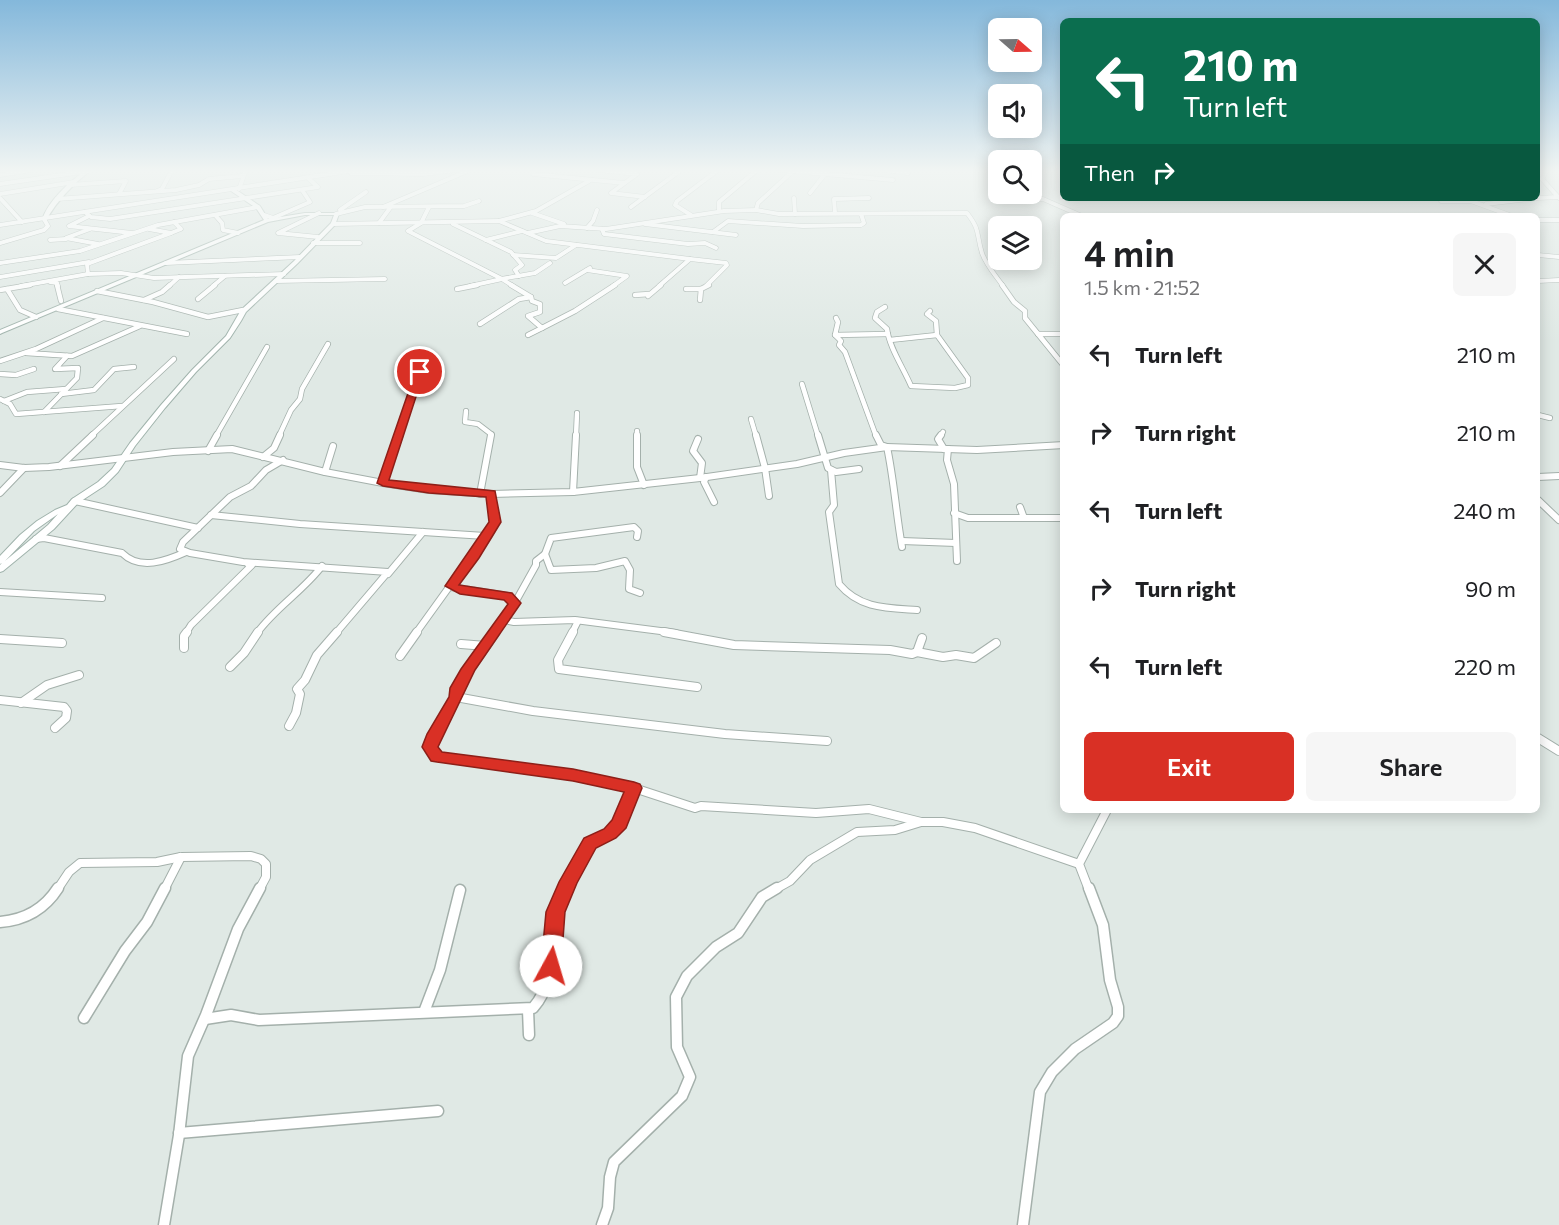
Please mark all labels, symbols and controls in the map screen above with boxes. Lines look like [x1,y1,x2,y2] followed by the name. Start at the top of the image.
[988,18,1042,72] north arrow
[988,18,1042,270] map controls
[1183,38,1298,90] text: 210 m
[1084,42,1162,120] icon: left
[988,84,1042,138] button: sound
[1183,90,1287,123] text: Turn left
[988,150,1042,204] button: search
[1147,156,1180,189] icon: right
[1084,159,1135,186] text: Then
[988,216,1042,270] button: layers
[1084,230,1175,274] text: 4 min
[1453,233,1516,296] button: close
[1084,275,1200,299] text: 1.5 km · 21:52
[1084,338,1117,371] icon: left
[1135,341,1222,368] text: Turn left
[1457,341,1516,368] text: 210 m
[394,346,445,397] pin
[403,355,436,388] icon: arrive
[1084,416,1117,449] icon: right
[1135,419,1236,446] text: Turn right
[1457,419,1516,446] text: 210 m
[1084,494,1117,527] icon: left
[1135,497,1222,524] text: Turn left
[1453,497,1516,524] text: 240 m
[1084,572,1117,605] icon: right
[1135,575,1236,602] text: Turn right
[1465,575,1516,602] text: 90 m
[1084,650,1117,683] icon: left
[1135,653,1222,680] text: Turn left
[1454,653,1516,680] text: 220 m
[1084,732,1294,801] button: Exit
[1306,732,1516,801] button: Share
[519,934,583,998] position arrow

